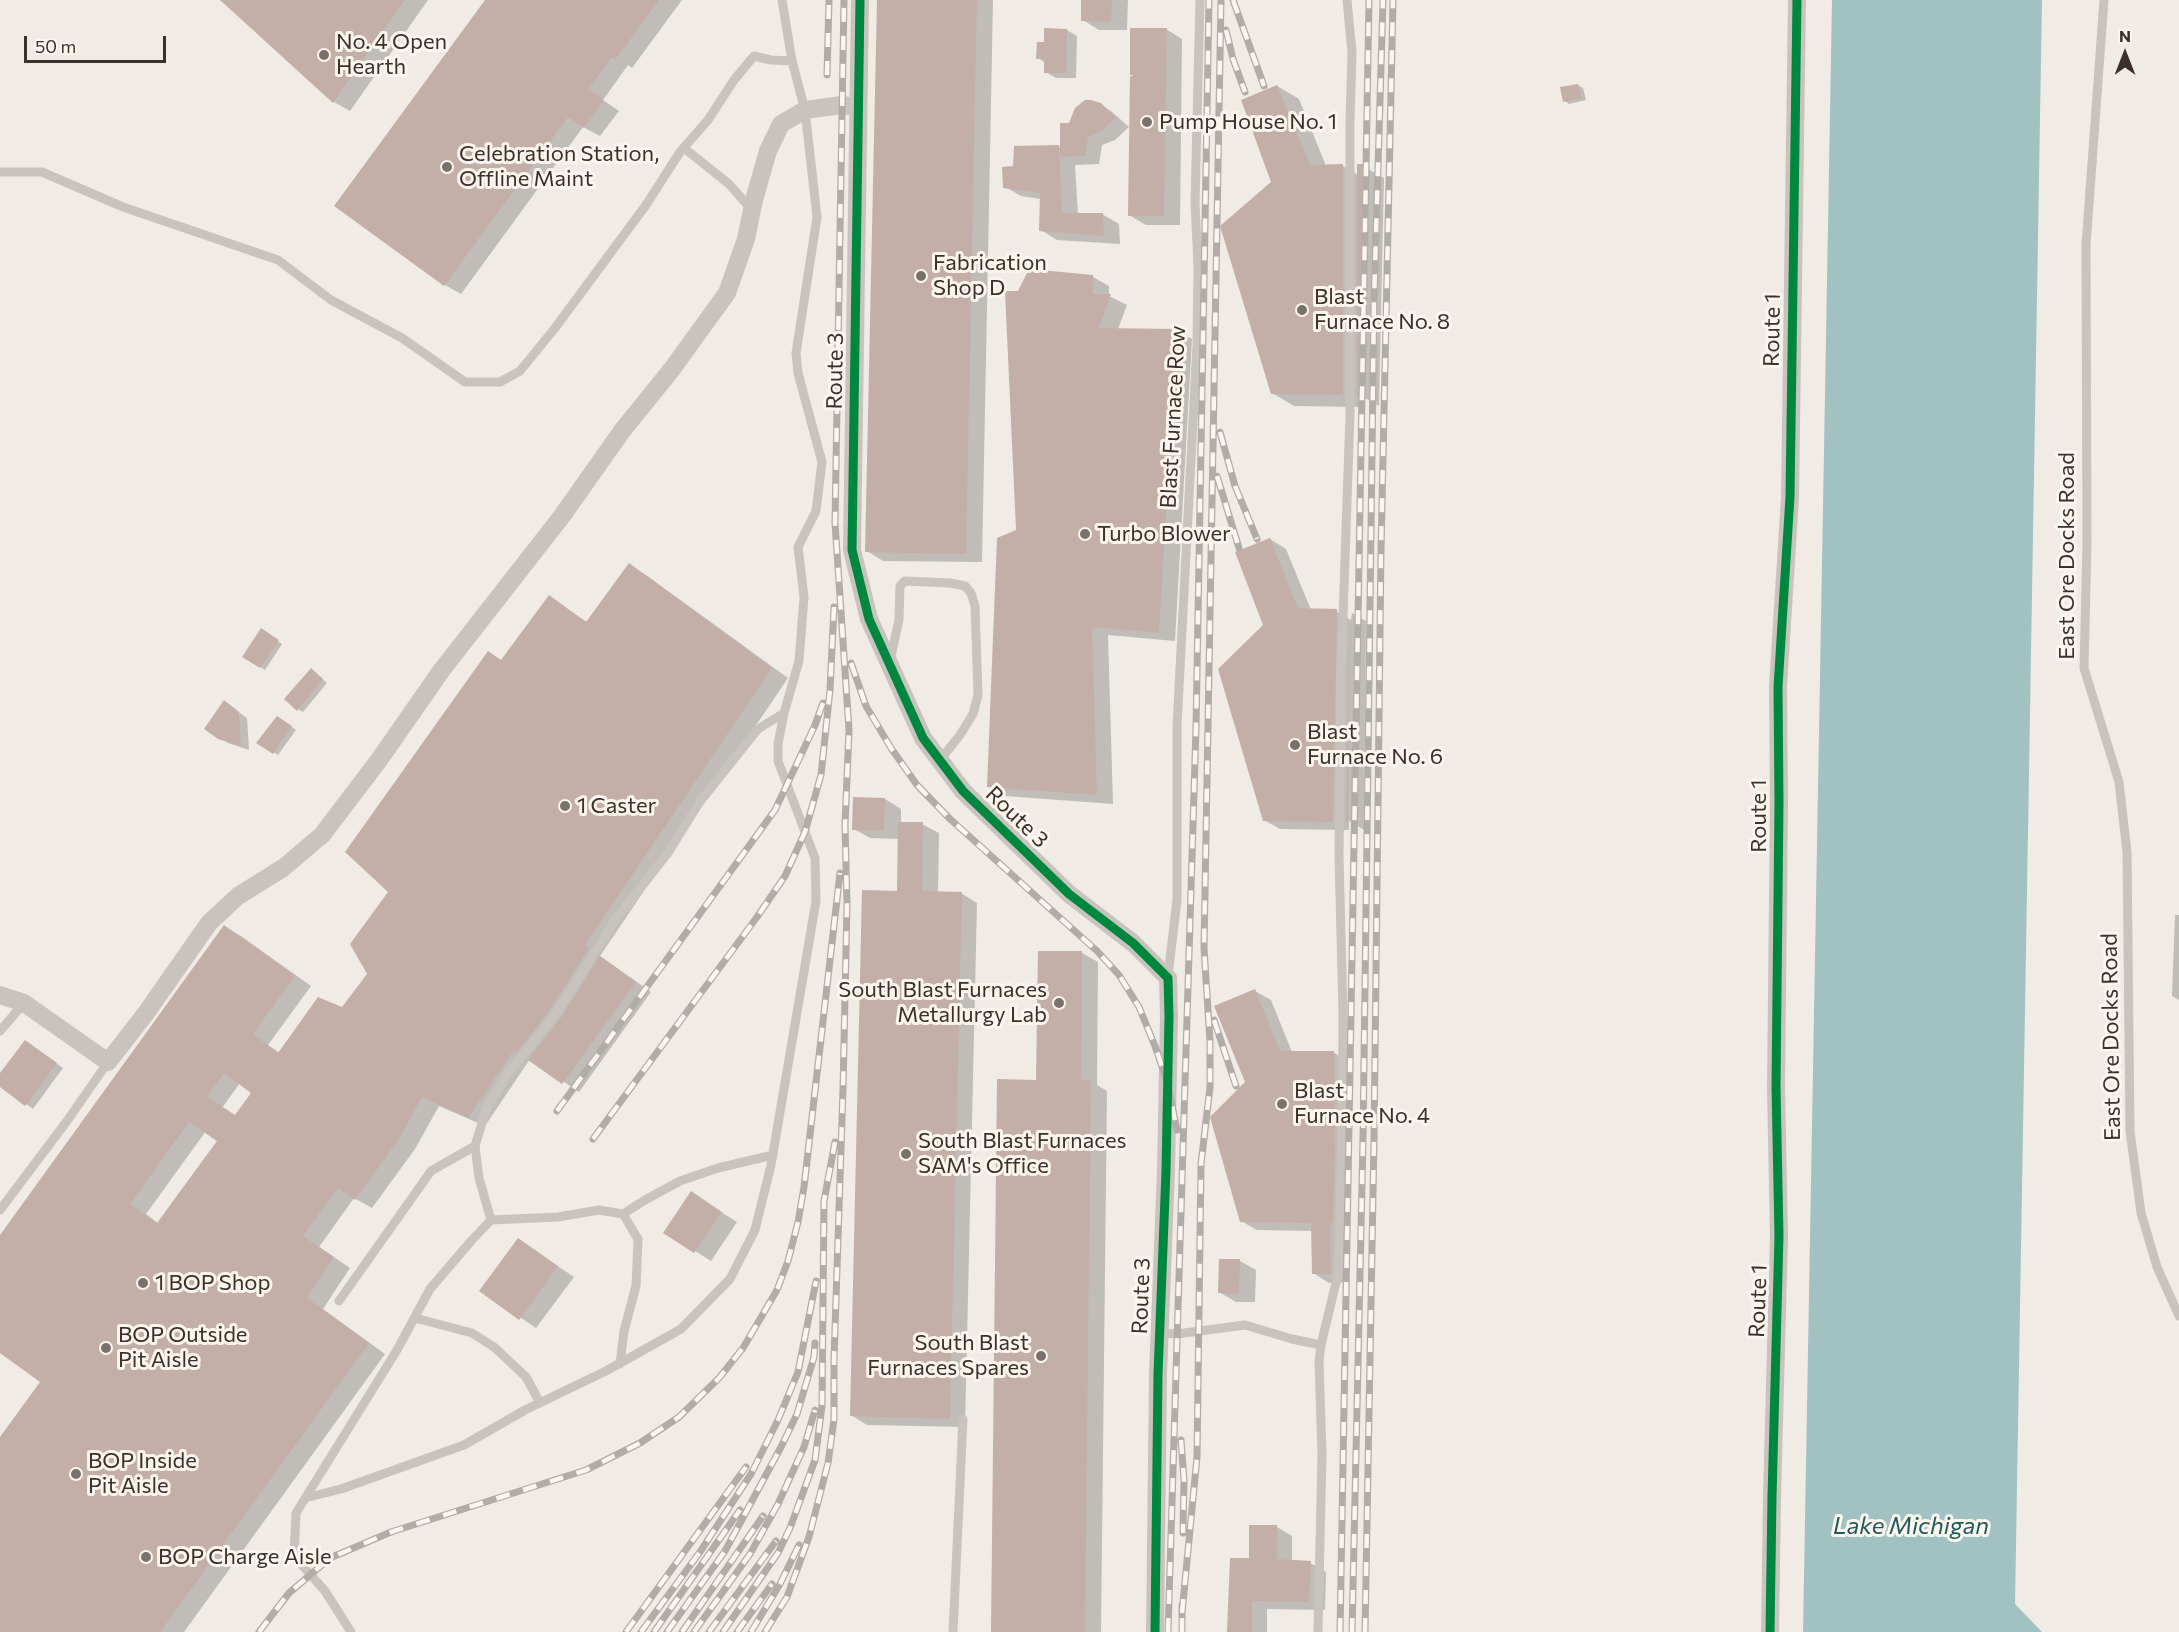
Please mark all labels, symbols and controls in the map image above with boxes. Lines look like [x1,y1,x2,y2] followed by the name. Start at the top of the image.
[27,24,170,62] scale bar
[2095,24,2155,84] north arrow
[2119,26,2131,45] text: N
[336,29,447,80] place label: No. 4 Open Hearth
[35,35,76,57] text: 50 m
[317,48,331,62] marker: No. 4 Open Hearth
[1159,109,1337,135] place label: Pump House No. 1
[1140,115,1154,129] marker: Pump House No. 1
[459,141,659,192] place label: Celebration Station, Offline Maint
[440,160,454,174] marker: Celebration Station, Offline Maint
[933,250,1047,302] place label: Fabrication Shop D
[914,269,928,283] marker: Fabrication Shop D
[1314,284,1450,336] place label: Blast Furnace No. 8
[1758,293,1786,367] street label: Route 1
[1295,303,1309,317] marker: Blast Furnace No. 8
[1155,325,1191,509] street label: Blast Furnace Row
[821,332,849,410] street label: Route 3
[2054,452,2080,660] street label: East Ore Docks Road
[1097,521,1231,547] place label: Turbo Blower
[1078,527,1092,541] marker: Turbo Blower
[1307,719,1443,770] place label: Blast Furnace No. 6
[1288,738,1302,752] marker: Blast Furnace No. 6
[1746,779,1772,853] street label: Route 1
[980,781,1054,853] street label: Route 3
[577,793,656,819] place label: 1 Caster
[558,799,572,813] marker: 1 Caster
[2096,933,2126,1141] street label: East Ore Docks Road
[838,977,1047,1028] place label: South Blast Furnaces Metallurgy Lab
[1052,996,1066,1010] marker: South Blast Furnaces Metallurgy Lab
[1294,1078,1430,1130] place label: Blast Furnace No. 4
[1275,1097,1289,1111] marker: Blast Furnace No. 4
[918,1128,1127,1180] place label: South Blast Furnaces SAM's Office
[899,1147,913,1161] marker: South Blast Furnaces SAM's Office
[1126,1257,1156,1335] street label: Route 3
[1744,1264,1772,1338] street label: Route 1
[155,1270,270,1296] place label: 1 BOP Shop
[136,1276,150,1290] marker: 1 BOP Shop
[118,1322,247,1374] place label: BOP Outside Pit Aisle
[867,1330,1029,1382] place label: South Blast Furnaces Spares
[99,1341,113,1355] marker: BOP Outside Pit Aisle
[1034,1349,1048,1363] marker: South Blast Furnaces Spares
[88,1448,197,1500] place label: BOP Inside Pit Aisle
[69,1467,83,1481] marker: BOP Inside Pit Aisle
[1833,1512,1989,1540] water label: Lake Michigan
[158,1544,332,1570] place label: BOP Charge Aisle
[139,1550,153,1564] marker: BOP Charge Aisle

